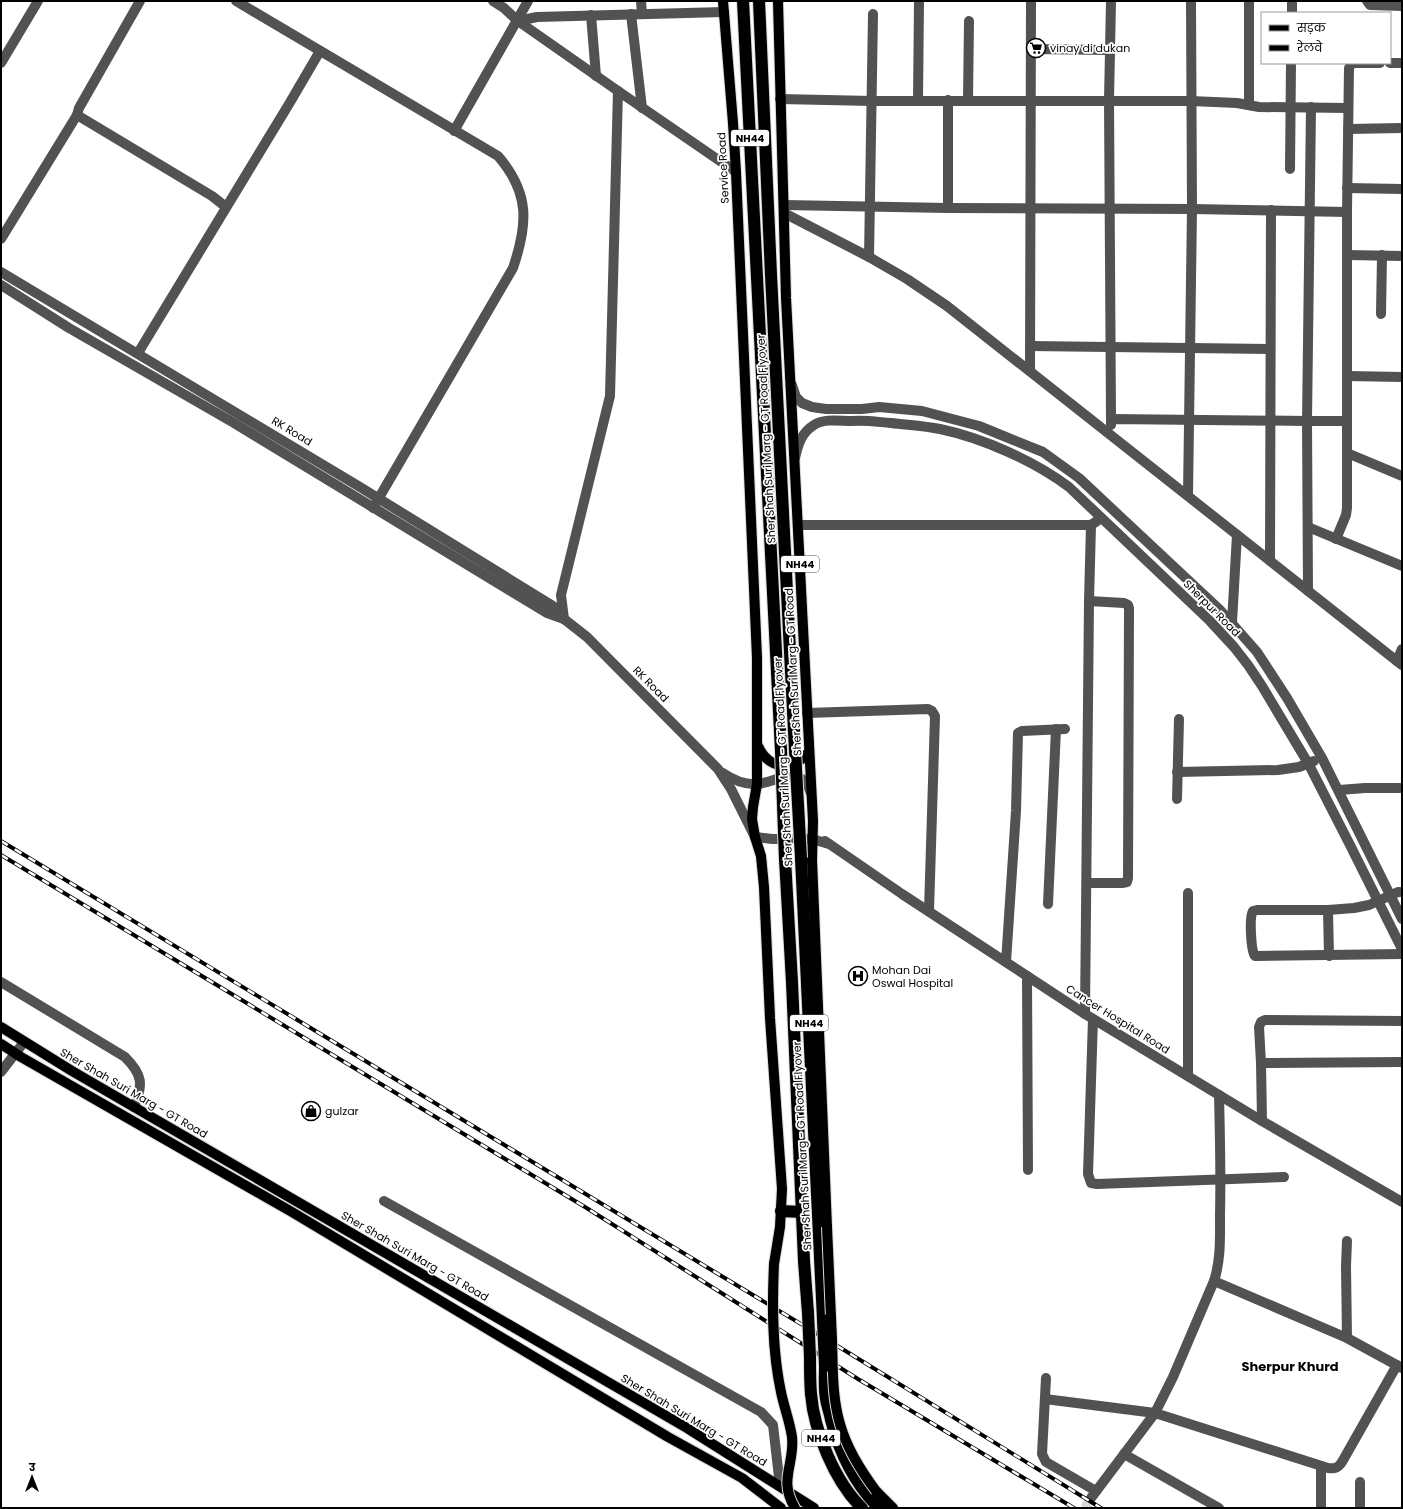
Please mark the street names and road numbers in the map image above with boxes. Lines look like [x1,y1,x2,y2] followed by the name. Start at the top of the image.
[731,130,769,146] road number: NH44
[713,132,733,204] street label: Service Road
[753,334,779,544] street label: Sher Shah Suri Marg - GT Road Flyover
[269,413,315,449] street label: RK Road
[781,556,819,572] road number: NH44
[1180,576,1244,640] street label: Sherpur Road
[781,588,805,756] street label: Sher Shah Suri Marg - GT Road
[770,657,796,867] street label: Sher Shah Suri Marg - GT Road Flyover
[629,662,673,706] street label: RK Road
[1063,980,1173,1058] street label: Cancer Hospital Road
[790,1015,828,1031] road number: NH44
[789,1041,815,1251] street label: Sher Shah Suri Marg - GT Road Flyover
[57,1044,211,1142] street label: Sher Shah Suri Marg - GT Road
[338,1207,492,1305] street label: Sher Shah Suri Marg - GT Road
[618,1370,770,1470] street label: Sher Shah Suri Marg - GT Road
[802,1430,840,1446] road number: NH44

